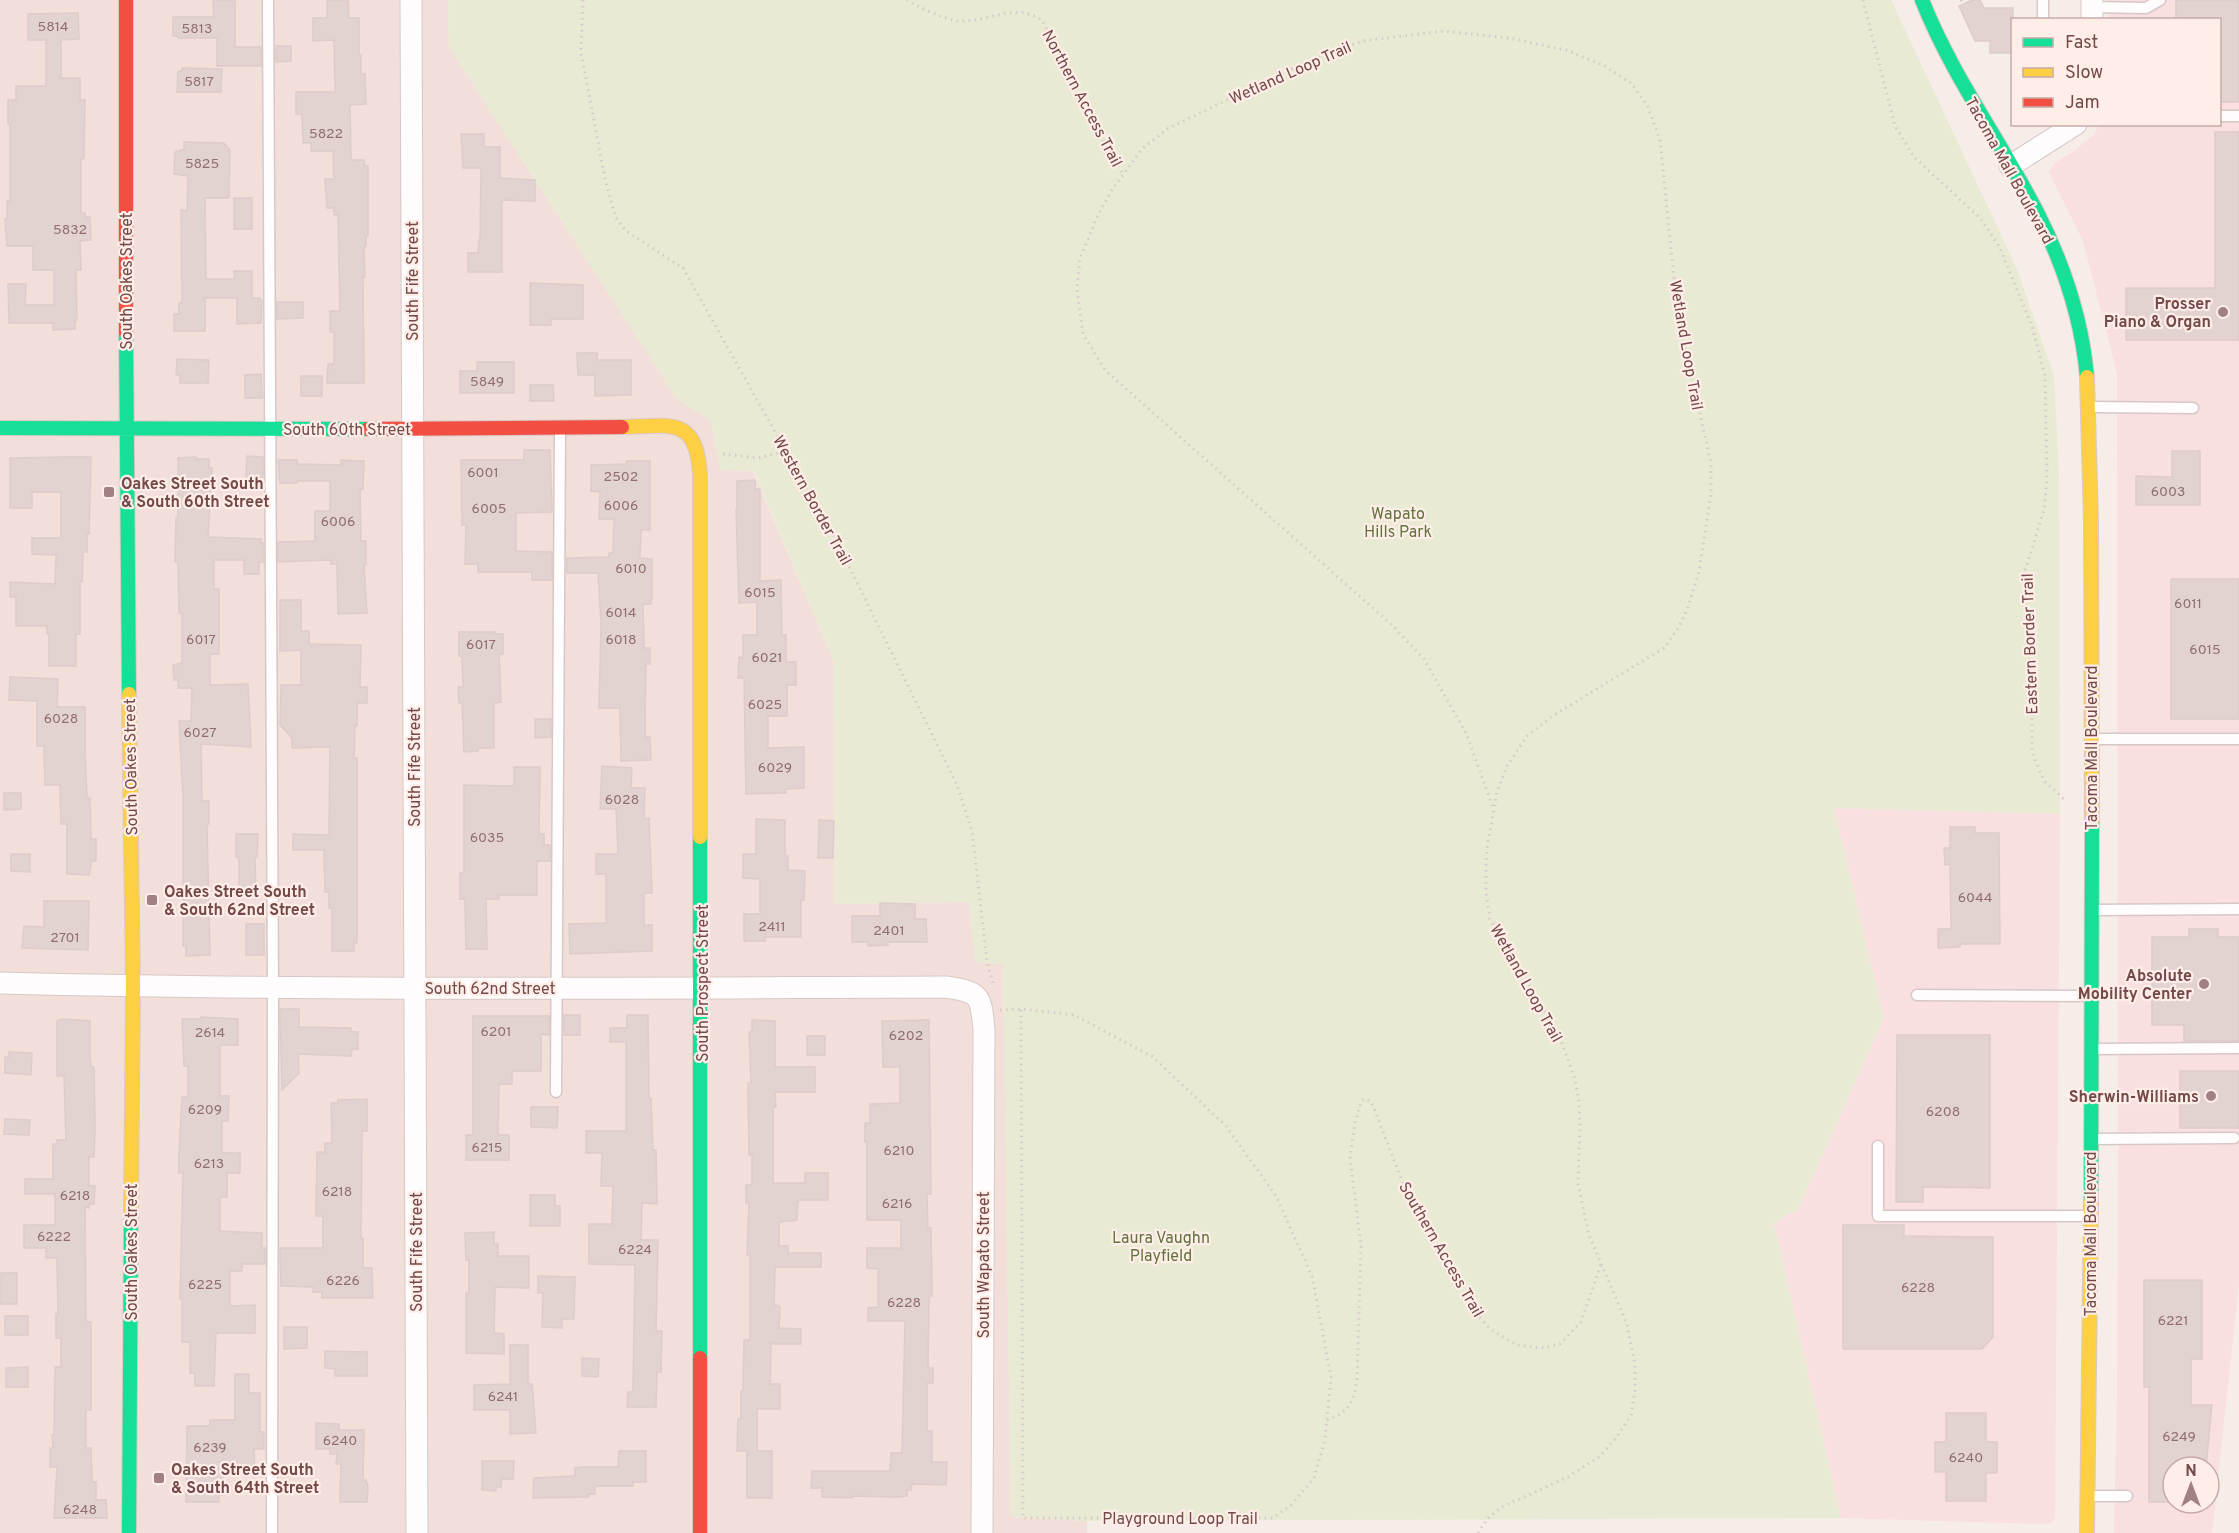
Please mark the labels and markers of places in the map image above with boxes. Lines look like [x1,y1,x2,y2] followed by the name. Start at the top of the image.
[2104,295,2211,333] place label: Prosser Piano & Organ
[2216,305,2230,319] marker: Prosser Piano & Organ
[121,475,270,513] place label: Oakes Street South & South 60th Street
[102,485,116,499] marker: Oakes Street South & South 60th Street
[164,883,315,921] place label: Oakes Street South & South 62nd Street
[145,893,159,907] marker: Oakes Street South & South 62nd Street
[2078,967,2192,1005] place label: Absolute Mobility Center
[2197,977,2211,991] marker: Absolute Mobility Center
[2069,1088,2199,1108] place label: Sherwin-Williams
[2204,1089,2218,1103] marker: Sherwin-Williams
[171,1461,319,1499] place label: Oakes Street South & South 64th Street
[152,1471,166,1485] marker: Oakes Street South & South 64th Street

